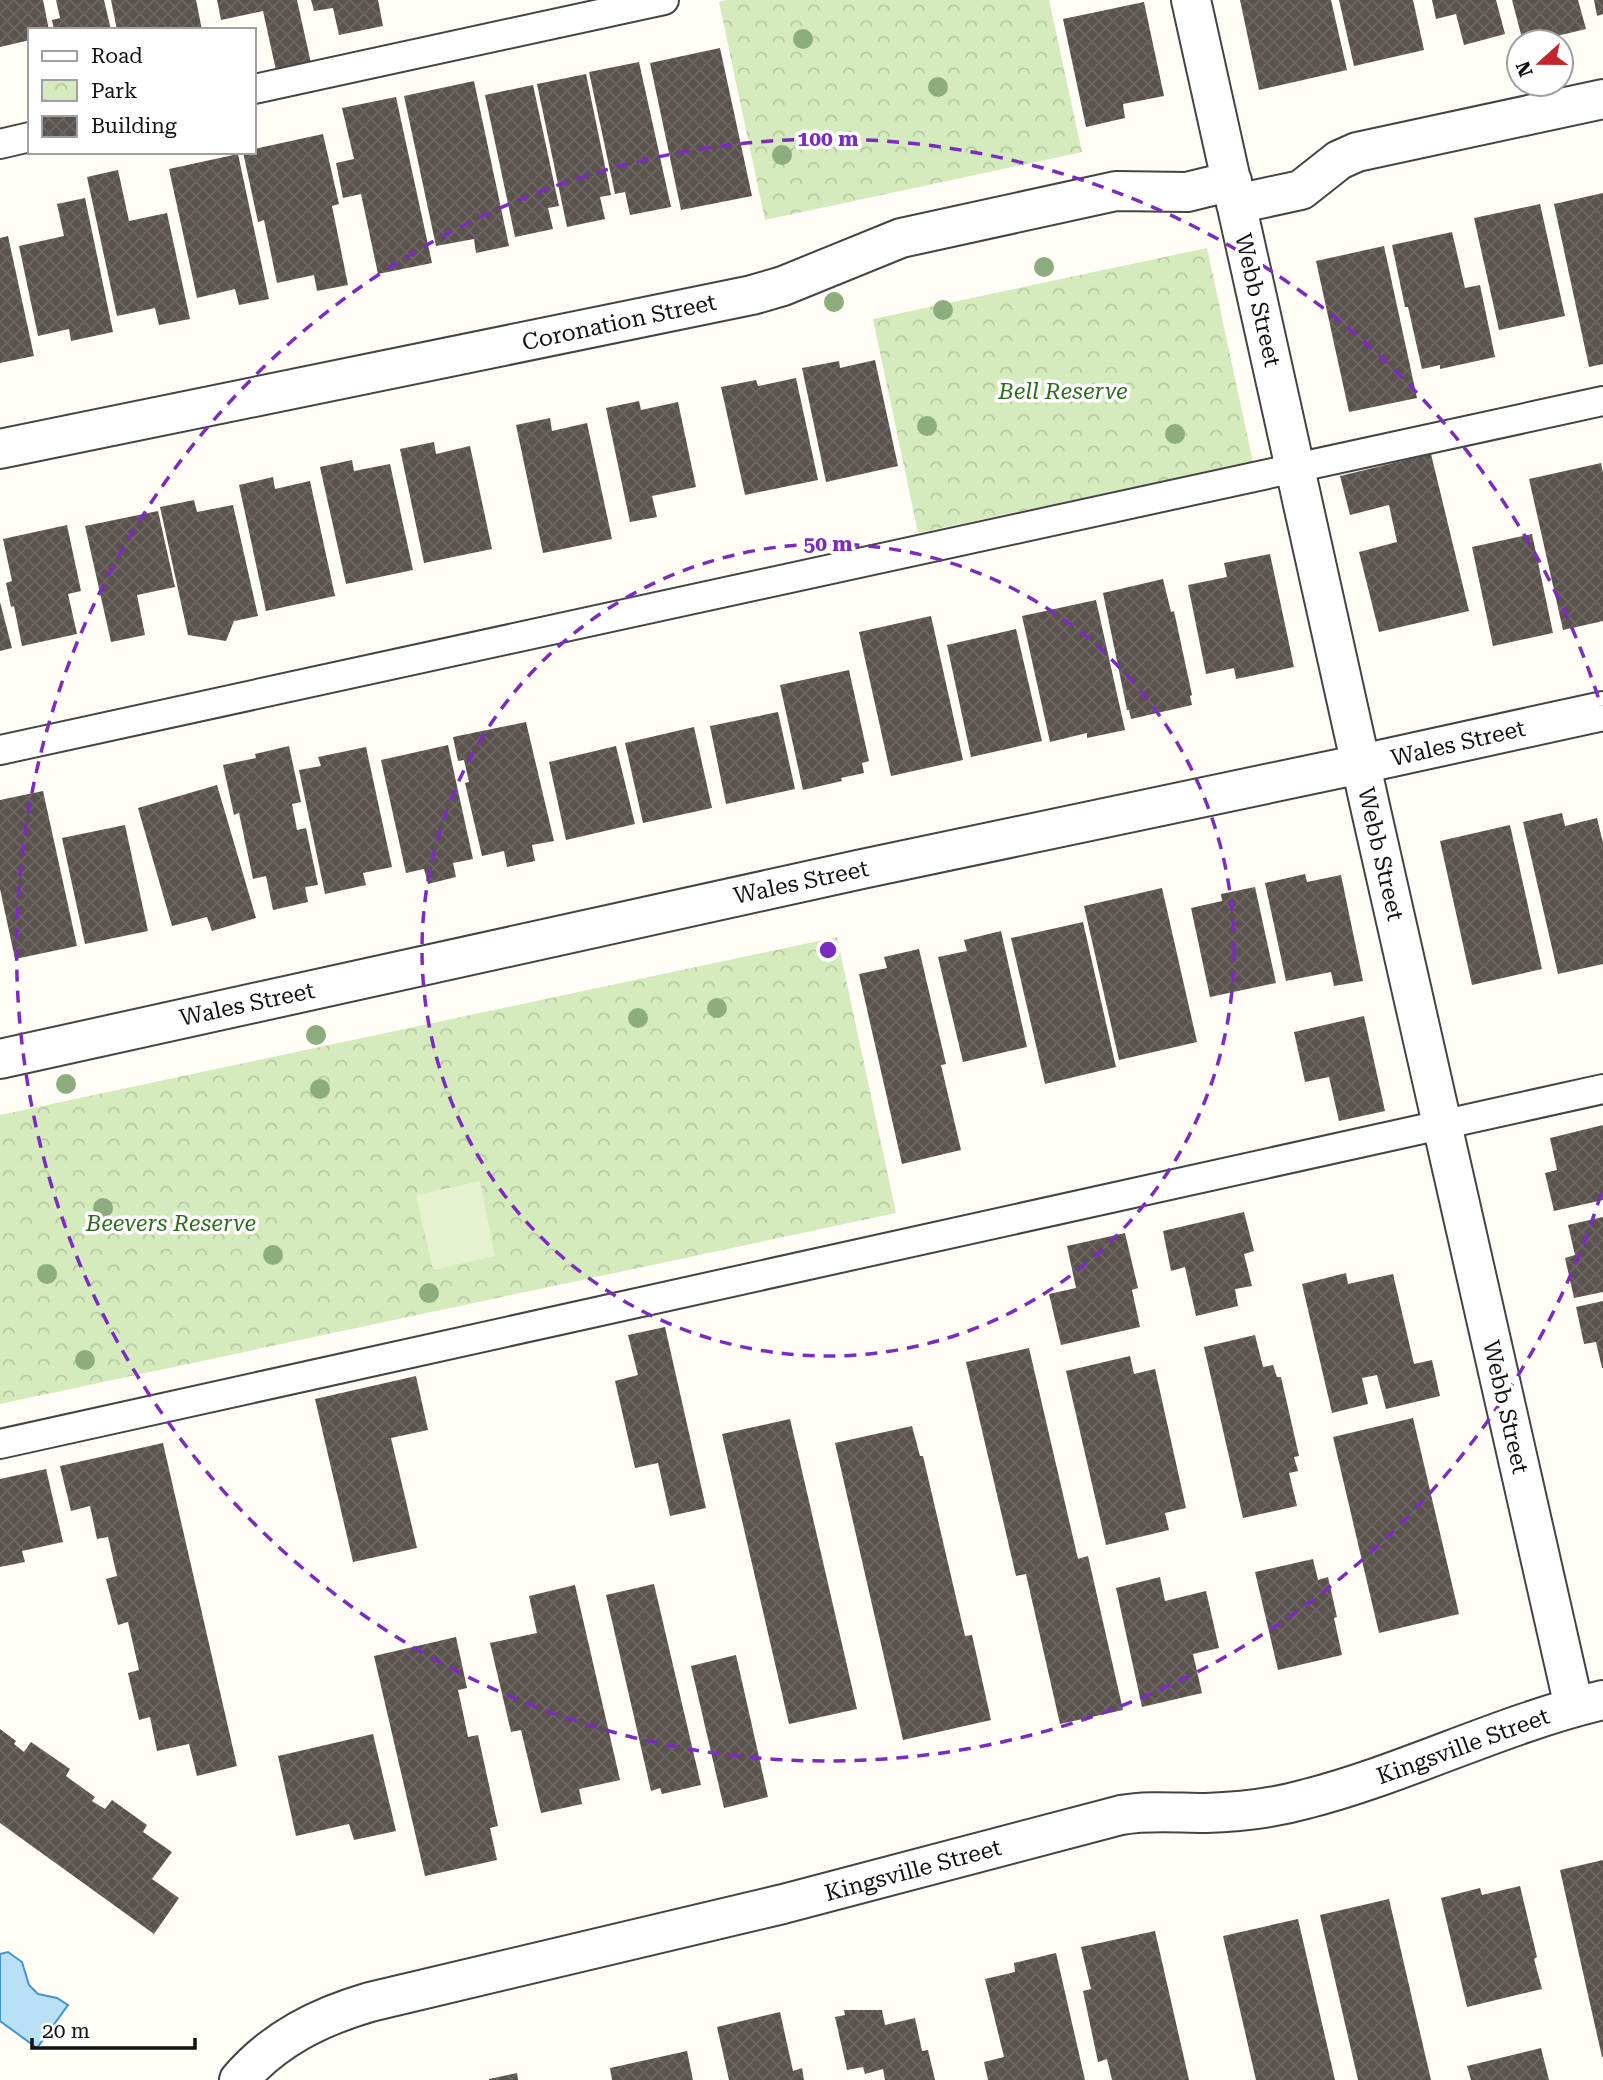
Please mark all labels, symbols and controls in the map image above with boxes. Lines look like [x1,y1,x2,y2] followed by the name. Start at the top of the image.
[28,28,256,154] legend
[1505,28,1575,98] north arrow
[91,44,143,68] text: Road
[1511,58,1538,80] text: N
[91,79,137,103] text: Park
[91,114,177,138] text: Building
[798,127,858,151] text: 100 m
[1229,231,1286,370] street label: Webb Street
[520,289,719,356] street label: Coronation Street
[997,378,1128,405] park label: Bell Reserve
[803,532,853,556] text: 50 m
[1388,715,1528,772] street label: Wales Street
[1352,785,1409,924] street label: Webb Street
[731,855,871,910] street label: Wales Street
[816,938,840,962] centre of rings
[177,977,317,1032] street label: Wales Street
[85,1210,256,1237] park label: Beevers Reserve
[1477,1338,1534,1477] street label: Webb Street
[1373,1703,1554,1790] street label: Kingsville Street
[822,1834,1005,1907] street label: Kingsville Street
[32,2007,194,2050] scale bar
[42,2019,90,2043] text: 20 m

